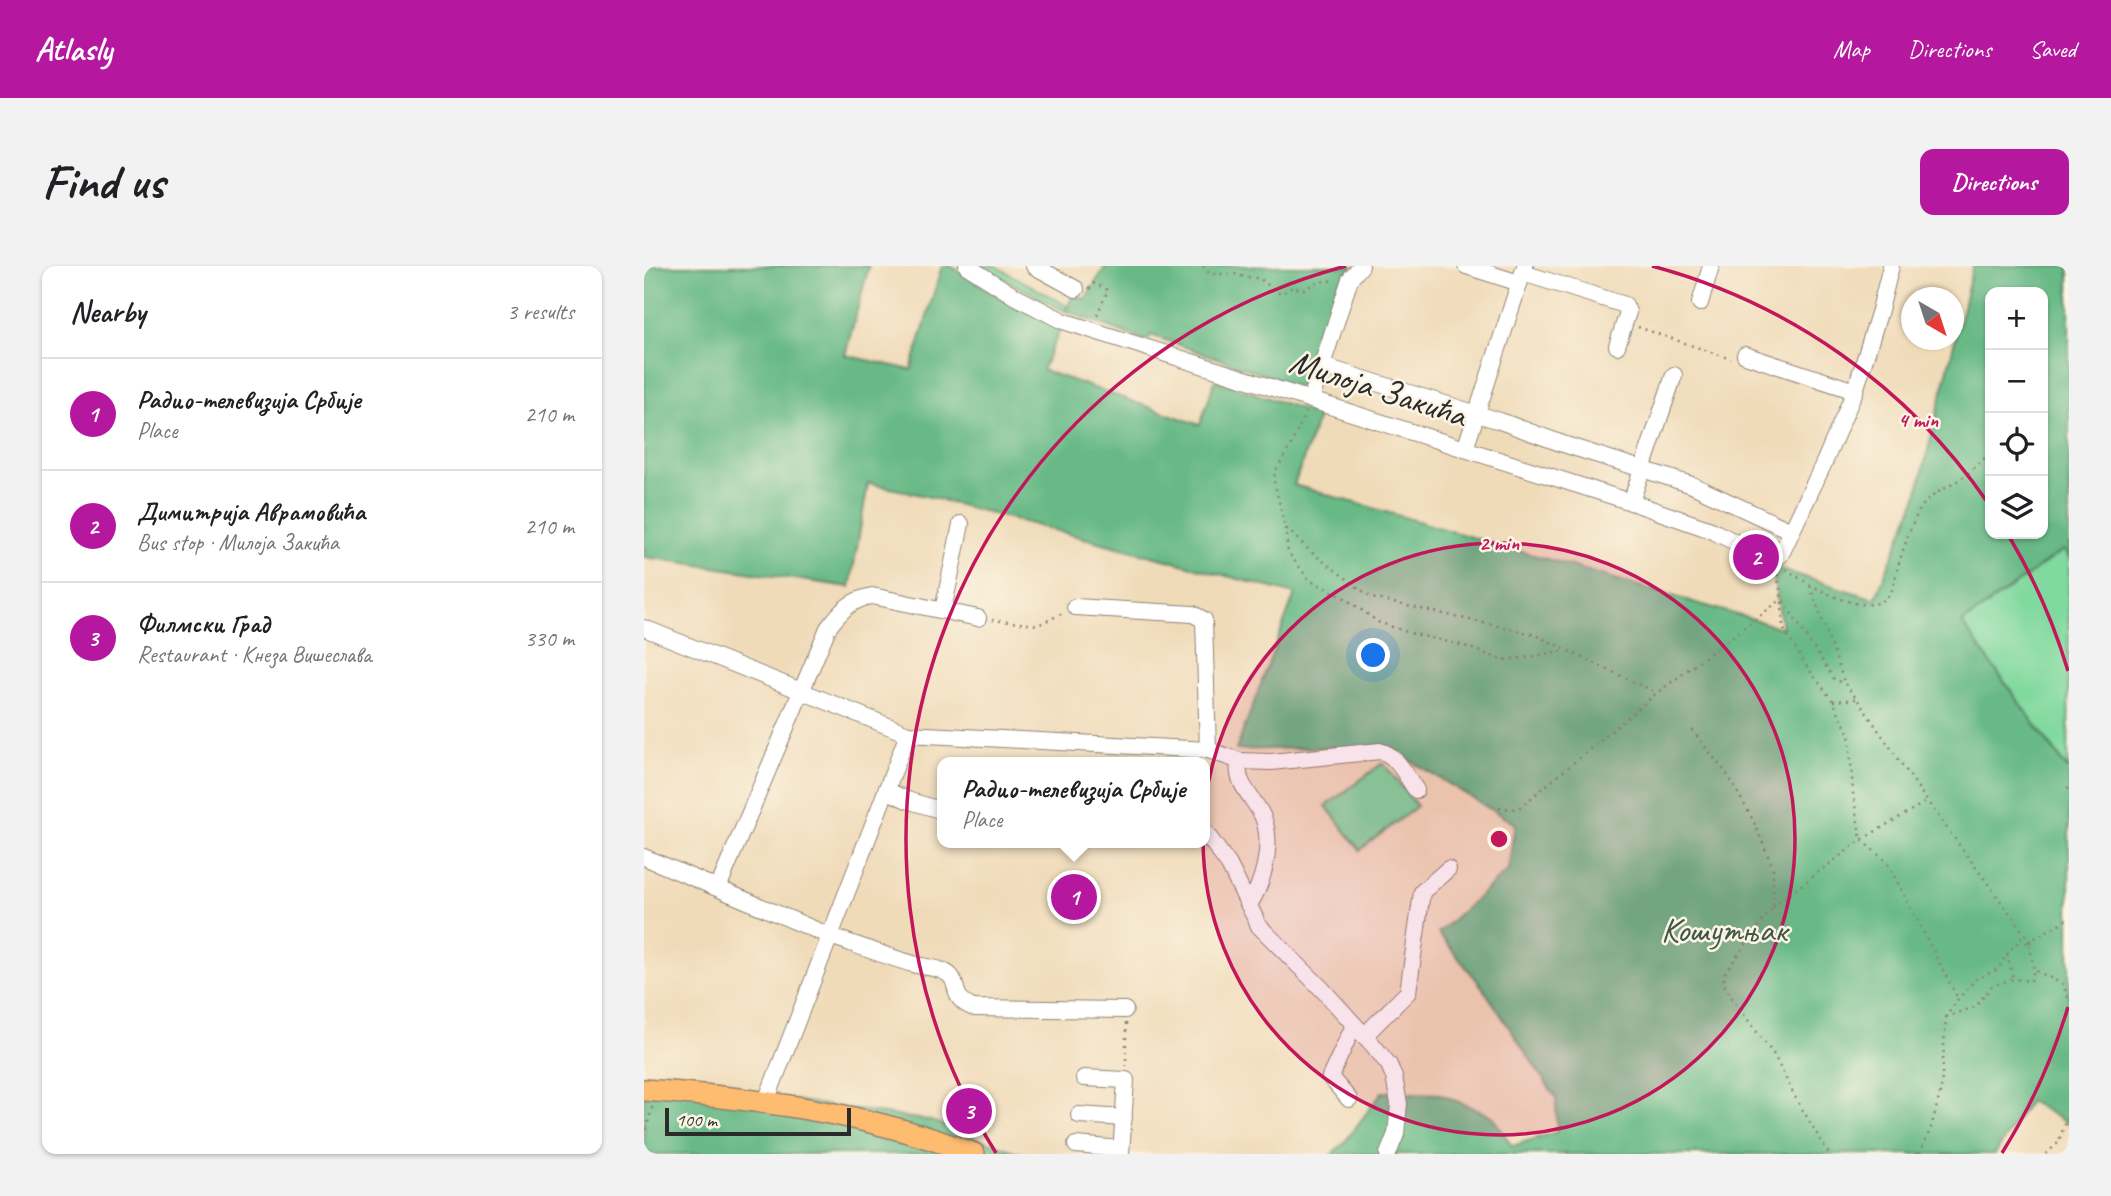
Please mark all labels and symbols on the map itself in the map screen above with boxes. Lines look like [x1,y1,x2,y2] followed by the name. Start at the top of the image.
[1901,287,1964,350] north arrow
[1284,338,1474,438] street label: Милоја Закића
[1898,407,1938,433] text: 4 min
[1479,530,1519,556] text: 2 min
[1733,531,1779,583] pin: 2
[1356,638,1390,672] your location
[1487,827,1511,851] centre of rings
[1051,871,1097,923] pin: 1
[1661,907,1790,952] park label: Кошутњак
[946,1085,992,1137] pin: 3
[665,1105,850,1137] scale bar

